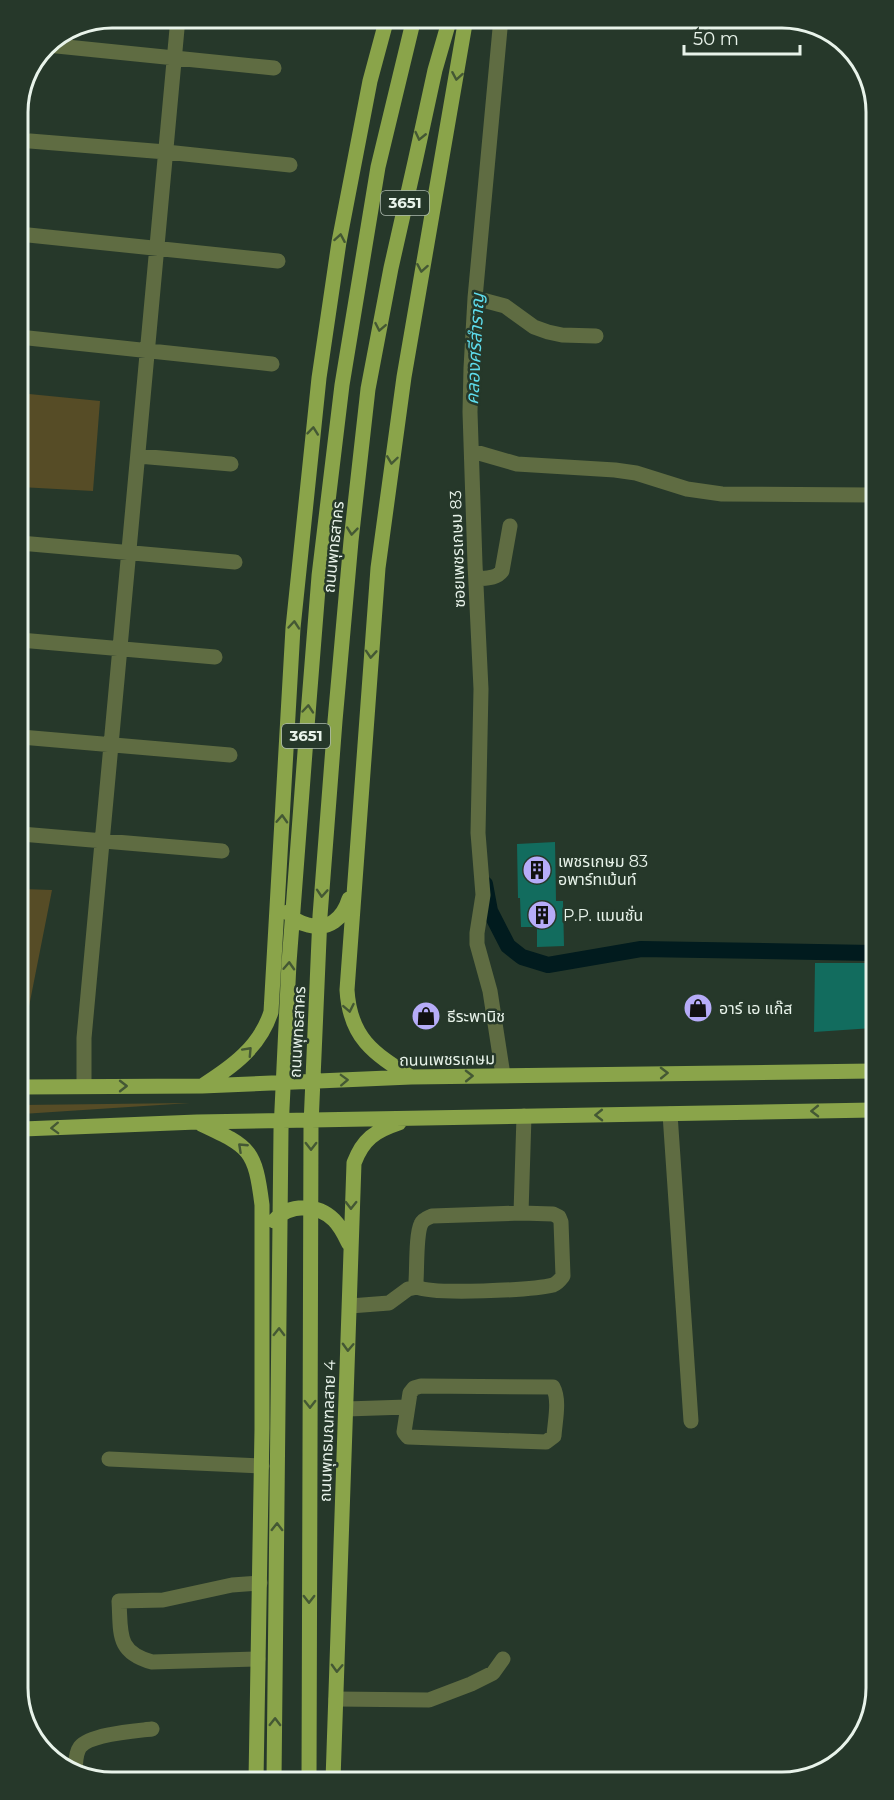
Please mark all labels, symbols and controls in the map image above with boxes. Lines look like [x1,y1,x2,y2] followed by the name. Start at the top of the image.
[684,18,800,56] scale bar
[693,28,739,50] text: 50 m
[451,71,464,81] one-way arrow
[415,131,428,141] one-way arrow
[381,191,429,215] road number: 3651
[333,233,346,243] one-way arrow
[417,263,429,272] one-way arrow
[461,291,489,405] water label: คลองศรีสำราญ
[374,321,387,331] one-way arrow
[307,426,319,435] one-way arrow
[387,456,399,465] one-way arrow
[446,490,469,608] street label: ซอยเพชรเกษม 83
[319,500,348,594] street label: ถนนพุทธสาคร
[346,526,359,536] one-way arrow
[287,620,300,629] one-way arrow
[365,650,378,659] one-way arrow
[301,704,314,713] one-way arrow
[282,724,330,748] road number: 3651
[275,815,288,824] one-way arrow
[558,852,648,889] place label: เพชรเกษม 83 อพาร์ทเม้นท์
[521,854,553,886] building icon: เพชรเกษม 83 อพาร์ทเม้นท์
[316,888,329,897] one-way arrow
[526,899,558,931] building icon: P.P. แมนชั่น
[563,905,643,925] place label: P.P. แมนชั่น
[283,962,296,971] one-way arrow
[286,985,309,1079] street label: ถนนพุทธสาคร
[682,992,714,1024] shop icon: อาร์ เอ แก๊ส
[719,999,792,1018] place label: อาร์ เอ แก๊ส
[410,1000,442,1032] shop icon: ธีระพานิช
[342,1003,355,1013] one-way arrow
[447,1007,505,1026] place label: ธีระพานิช
[241,1047,252,1057] one-way arrow
[399,1049,495,1070] street label: ถนนเพชรเกษม
[660,1067,669,1079] one-way arrow
[465,1070,474,1082] one-way arrow
[340,1074,349,1087] one-way arrow
[118,1080,127,1092] one-way arrow
[810,1105,819,1117] one-way arrow
[595,1109,604,1121] one-way arrow
[50,1121,59,1134] one-way arrow
[304,1142,317,1151] one-way arrow
[238,1143,248,1154] one-way arrow
[345,1201,357,1210] one-way arrow
[273,1327,285,1336] one-way arrow
[342,1342,355,1351] one-way arrow
[316,1359,339,1502] street label: ถนนพุทธมณฑลสาย 4
[304,1400,316,1409] one-way arrow
[271,1522,283,1531] one-way arrow
[303,1595,315,1604] one-way arrow
[330,1663,343,1672] one-way arrow
[269,1717,281,1726] one-way arrow

